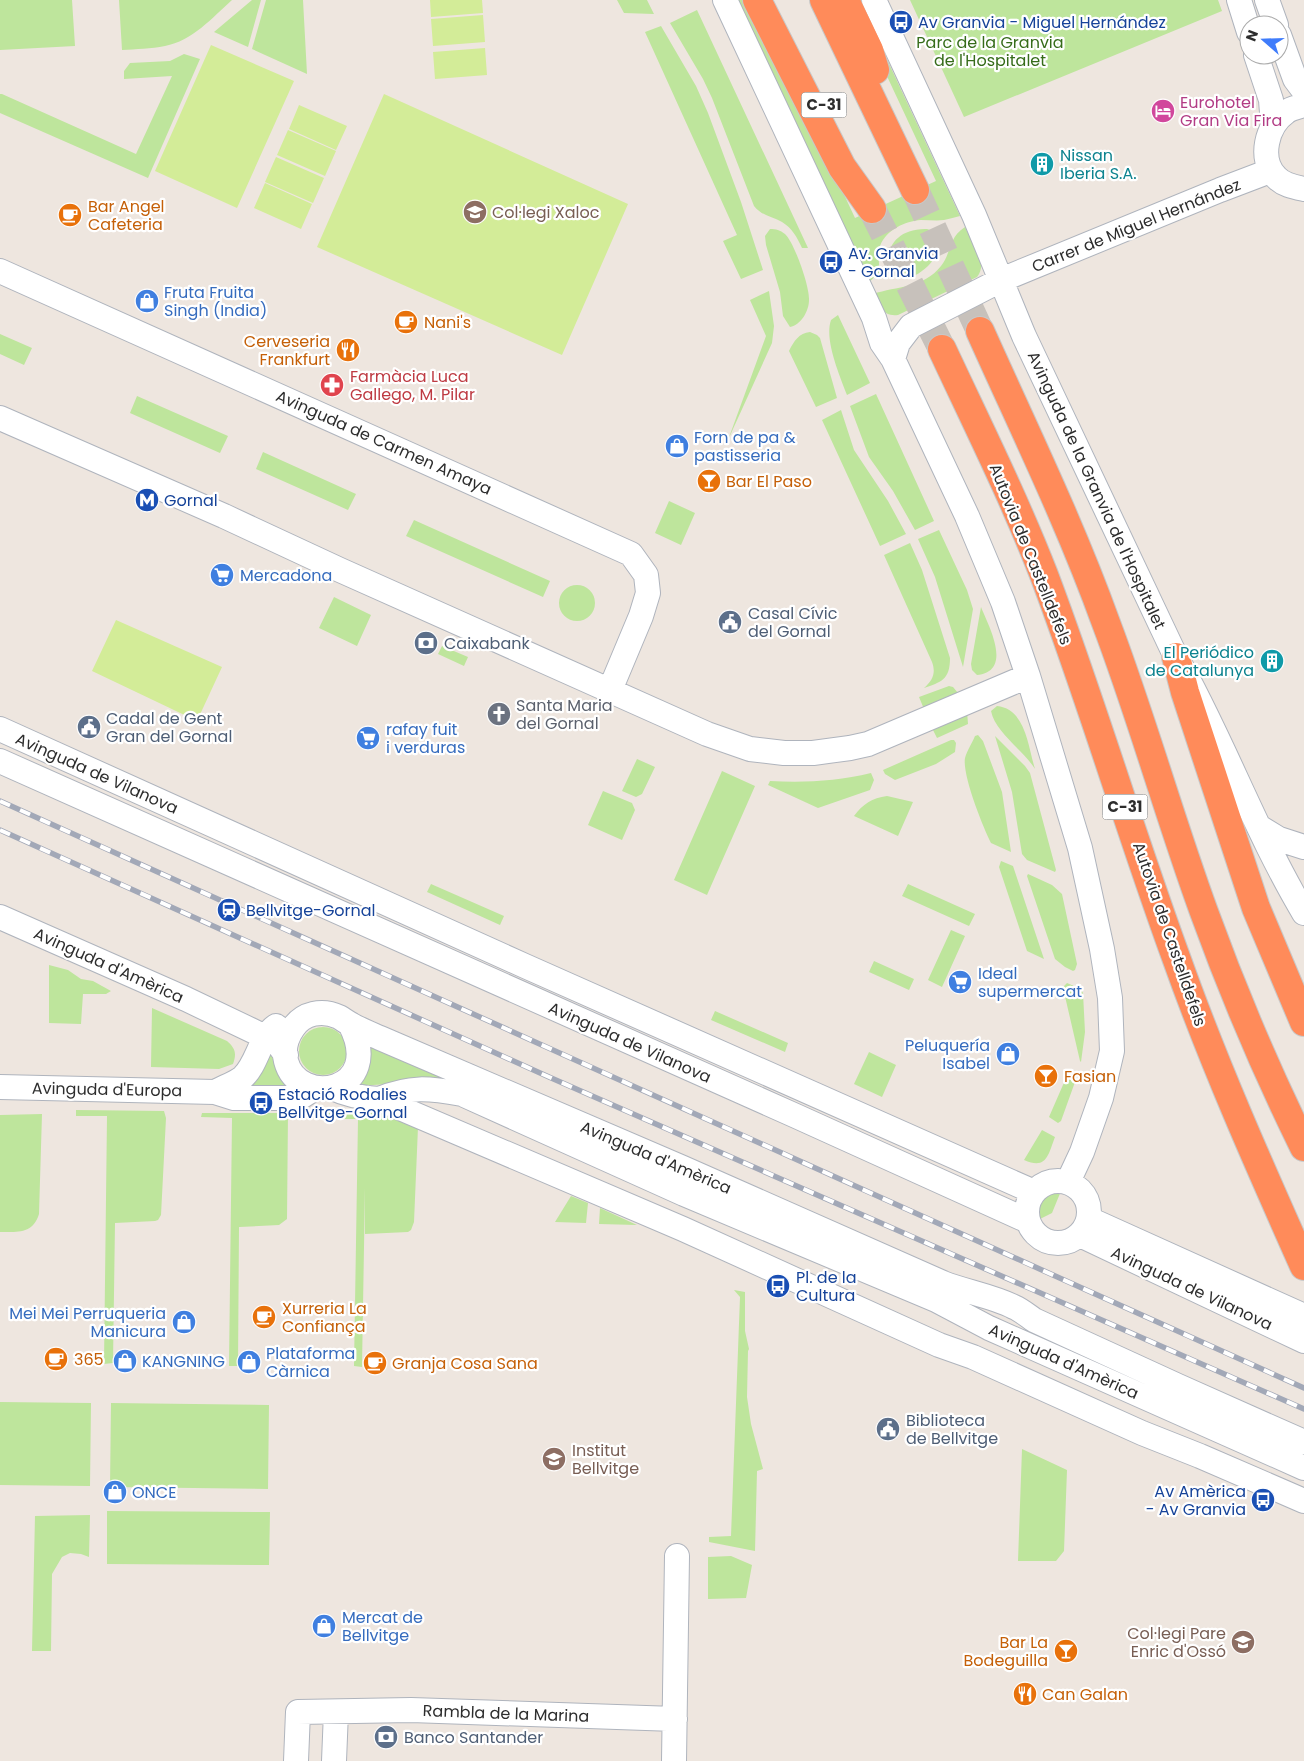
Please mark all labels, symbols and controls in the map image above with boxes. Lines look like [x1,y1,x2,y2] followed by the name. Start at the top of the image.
[888,9,914,35] bus stop icon: Av Granvia - Miguel Hernández
[918,11,1166,34] place label: Av Granvia - Miguel Hernández
[1239,15,1289,65] north arrow
[1241,27,1263,44] text: N
[916,31,1064,72] park label: Parc de la Granvia de l'Hospitalet
[1180,91,1282,132] place label: Eurohotel Gran Via Fira
[802,92,846,118] road number: C-31
[1150,98,1176,124] hotel icon: Eurohotel Gran Via Fira
[1060,144,1137,185] place label: Nissan Iberia S.A.
[1029,151,1055,177] building icon: Nissan Iberia S.A.
[1028,173,1244,278] street label: Carrer de Miguel Hernández
[88,195,165,236] place label: Bar Angel Cafeteria
[462,199,488,225] school or university icon: Col·legi Xaloc
[492,201,600,224] place label: Col·legi Xaloc
[57,202,83,228] cafe icon: Bar Angel Cafeteria
[848,242,939,283] place label: Av. Granvia - Gornal
[818,249,844,275] bus stop icon: Av. Granvia - Gornal
[164,281,267,322] place label: Fruta Fruita Singh (India)
[134,288,160,314] shop icon: Fruta Fruita Singh (India)
[393,309,419,335] cafe icon: Nani's
[424,311,471,334] place label: Nani's
[244,330,330,371] place label: Cerveseria Frankfurt
[335,337,361,363] restaurant icon: Cerveseria Frankfurt
[1022,347,1171,633] street label: Avinguda de la Granvia de l'Hospitalet
[350,365,475,406] place label: Farmàcia Luca Gallego, M. Pilar
[319,372,345,398] pharmacy icon: Farmàcia Luca Gallego, M. Pilar
[272,384,495,501] street label: Avinguda de Carmen Amaya
[694,426,796,467] place label: Forn de pa & pastisseria
[664,433,690,459] shop icon: Forn de pa & pastisseria
[984,460,1077,648] street label: Autovia de Castelldefels
[696,468,722,494] bar icon: Bar El Paso
[726,470,812,493] place label: Bar El Paso
[134,487,160,513] metro station icon: Gornal
[164,489,218,512] place label: Gornal
[209,562,235,588] supermarket icon: Mercadona
[240,564,332,587] place label: Mercadona
[748,602,838,643] place label: Casal Cívic del Gornal
[717,609,743,635] public building icon: Casal Cívic del Gornal
[413,630,439,656] bank icon: Caixabank
[444,632,530,655] place label: Caixabank
[1145,641,1254,682] place label: El Periódico de Catalunya
[1259,648,1285,674] building icon: El Periódico de Catalunya
[516,694,613,735] place label: Santa Maria del Gornal
[486,701,512,727] church icon: Santa Maria del Gornal
[106,707,232,748] place label: Cadal de Gent Gran del Gornal
[76,714,102,740] public building icon: Cadal de Gent Gran del Gornal
[386,718,465,759] place label: rafay fuit i verduras
[355,725,381,751] supermarket icon: rafay fuit i verduras
[12,727,182,820] street label: Avinguda de Vilanova
[1102,794,1148,820] road number: C-31
[1127,839,1212,1029] street label: Autovia de Castelldefels
[216,897,242,923] station icon: Bellvitge-Gornal
[246,899,376,922] place label: Bellvitge-Gornal
[30,922,187,1009] street label: Avinguda d'Amèrica
[978,962,1082,1003] place label: Ideal supermercat
[947,969,973,995] supermarket icon: Ideal supermercat
[545,996,715,1089] street label: Avinguda de Vilanova
[905,1034,990,1075] place label: Peluquería Isabel
[995,1041,1021,1067] shop icon: Peluquería Isabel
[1033,1063,1059,1089] bar icon: Fasian
[1064,1065,1116,1088] place label: Fasian
[32,1077,182,1102] street label: Avinguda d'Europa
[278,1083,408,1124] place label: Estació Rodalies Bellvitge-Gornal
[248,1090,274,1116] bus stop icon: Estació Rodalies Bellvitge-Gornal
[577,1115,735,1200] street label: Avinguda d'Amèrica
[1107,1241,1276,1336] street label: Avinguda de Vilanova
[796,1266,857,1307] place label: Pl. de la Cultura
[765,1273,791,1299] bus stop icon: Pl. de la Cultura
[282,1297,367,1338] place label: Xurreria La Confiança
[9,1302,166,1343] place label: Mei Mei Perruqueria Manicura
[251,1304,277,1330] cafe icon: Xurreria La Confiança
[171,1309,197,1335] shop icon: Mei Mei Perruqueria Manicura
[985,1318,1142,1405] street label: Avinguda d'Amèrica
[266,1342,355,1383] place label: Plataforma Càrnica
[43,1346,69,1372] cafe icon: 365
[74,1348,104,1371] place label: 365
[112,1348,138,1374] shop icon: KANGNING
[236,1349,262,1375] shop icon: Plataforma Càrnica
[142,1350,225,1373] place label: KANGNING
[362,1350,388,1376] cafe icon: Granja Cosa Sana
[392,1352,538,1375] place label: Granja Cosa Sana
[906,1409,998,1450] place label: Biblioteca de Bellvitge
[875,1416,901,1442] public building icon: Biblioteca de Bellvitge
[572,1439,639,1480] place label: Institut Bellvitge
[541,1446,567,1472] school or university icon: Institut Bellvitge
[102,1479,128,1505] shop icon: ONCE
[1146,1480,1246,1521] place label: Av Amèrica - Av Granvia
[132,1481,176,1504] place label: ONCE
[1250,1487,1276,1513] bus stop icon: Av Amèrica - Av Granvia
[342,1606,423,1647] place label: Mercat de Bellvitge
[311,1613,337,1639] shop icon: Mercat de Bellvitge
[1127,1622,1226,1663] place label: Col·legi Pare Enric d'Ossó
[1230,1629,1256,1655] school or university icon: Col·legi Pare Enric d'Ossó
[964,1631,1048,1672] place label: Bar La Bodeguilla
[1053,1638,1079,1664] bar icon: Bar La Bodeguilla
[1012,1681,1038,1707] restaurant icon: Can Galan
[1042,1683,1128,1706] place label: Can Galan
[422,1699,590,1728] street label: Rambla de la Marina
[373,1724,399,1750] bank icon: Banco Santander
[404,1726,543,1749] place label: Banco Santander

